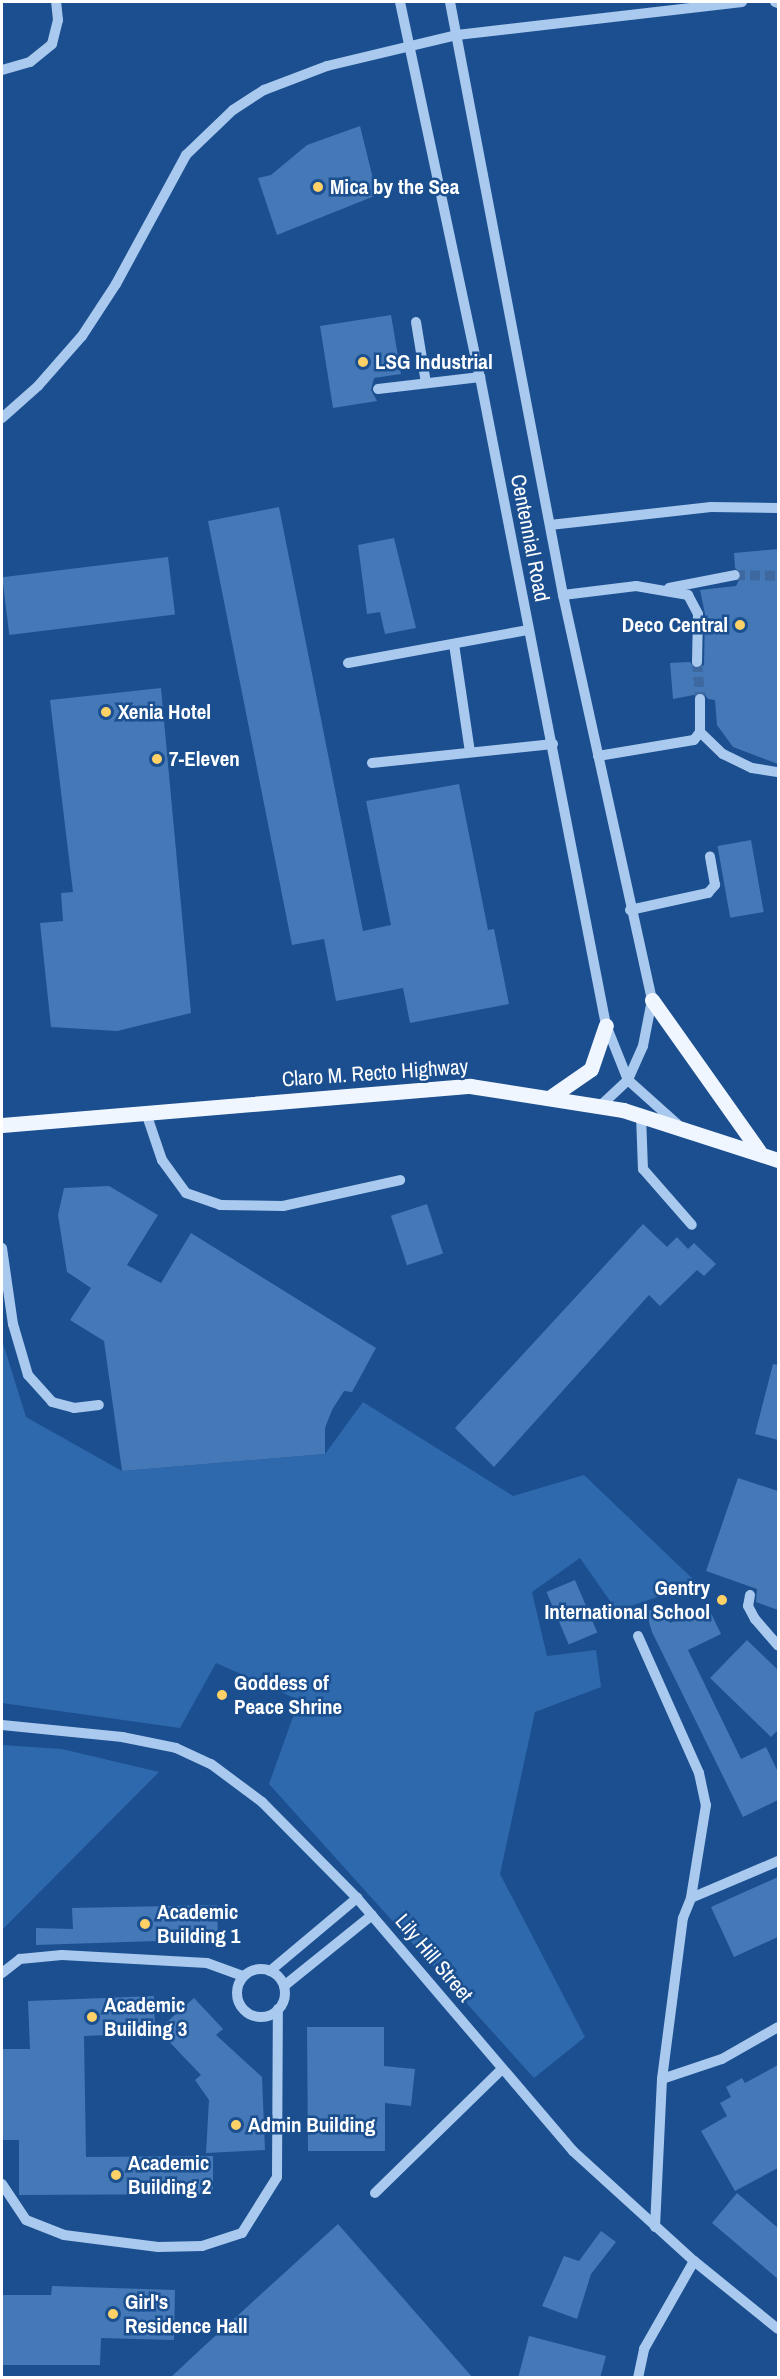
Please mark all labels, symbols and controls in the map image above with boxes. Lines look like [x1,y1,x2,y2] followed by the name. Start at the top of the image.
[330,174,459,200] place label: Mica by the Sea
[311,180,325,194] marker: Mica by the Sea
[375,349,493,375] place label: LSG Industrial
[356,355,370,369] marker: LSG Industrial
[505,472,555,604] street label: Centennial Road
[622,612,728,638] place label: Deco Central
[733,618,747,632] marker: Deco Central
[118,699,211,725] place label: Xenia Hotel
[99,705,113,719] marker: Xenia Hotel
[169,746,240,772] place label: 7-Eleven
[150,752,164,766] marker: 7-Eleven
[281,1054,469,1092] street label: Claro M. Recto Highway
[544,1575,710,1625] place label: Gentry International School
[715,1593,729,1607] marker: Gentry International School
[234,1670,342,1720] place label: Goddess of Peace Shrine
[215,1688,229,1702] marker: Goddess of Peace Shrine
[157,1899,240,1949] place label: Academic Building 1
[390,1909,478,2007] street label: Lily Hill Street
[138,1917,152,1931] marker: Academic Building 1
[104,1992,187,2042] place label: Academic Building 3
[85,2010,99,2024] marker: Academic Building 3
[248,2112,375,2138] place label: Admin Building
[229,2118,243,2132] marker: Admin Building
[128,2150,211,2200] place label: Academic Building 2
[109,2168,123,2182] marker: Academic Building 2
[125,2289,248,2339] place label: Girl's Residence Hall
[106,2307,120,2321] marker: Girl's Residence Hall

